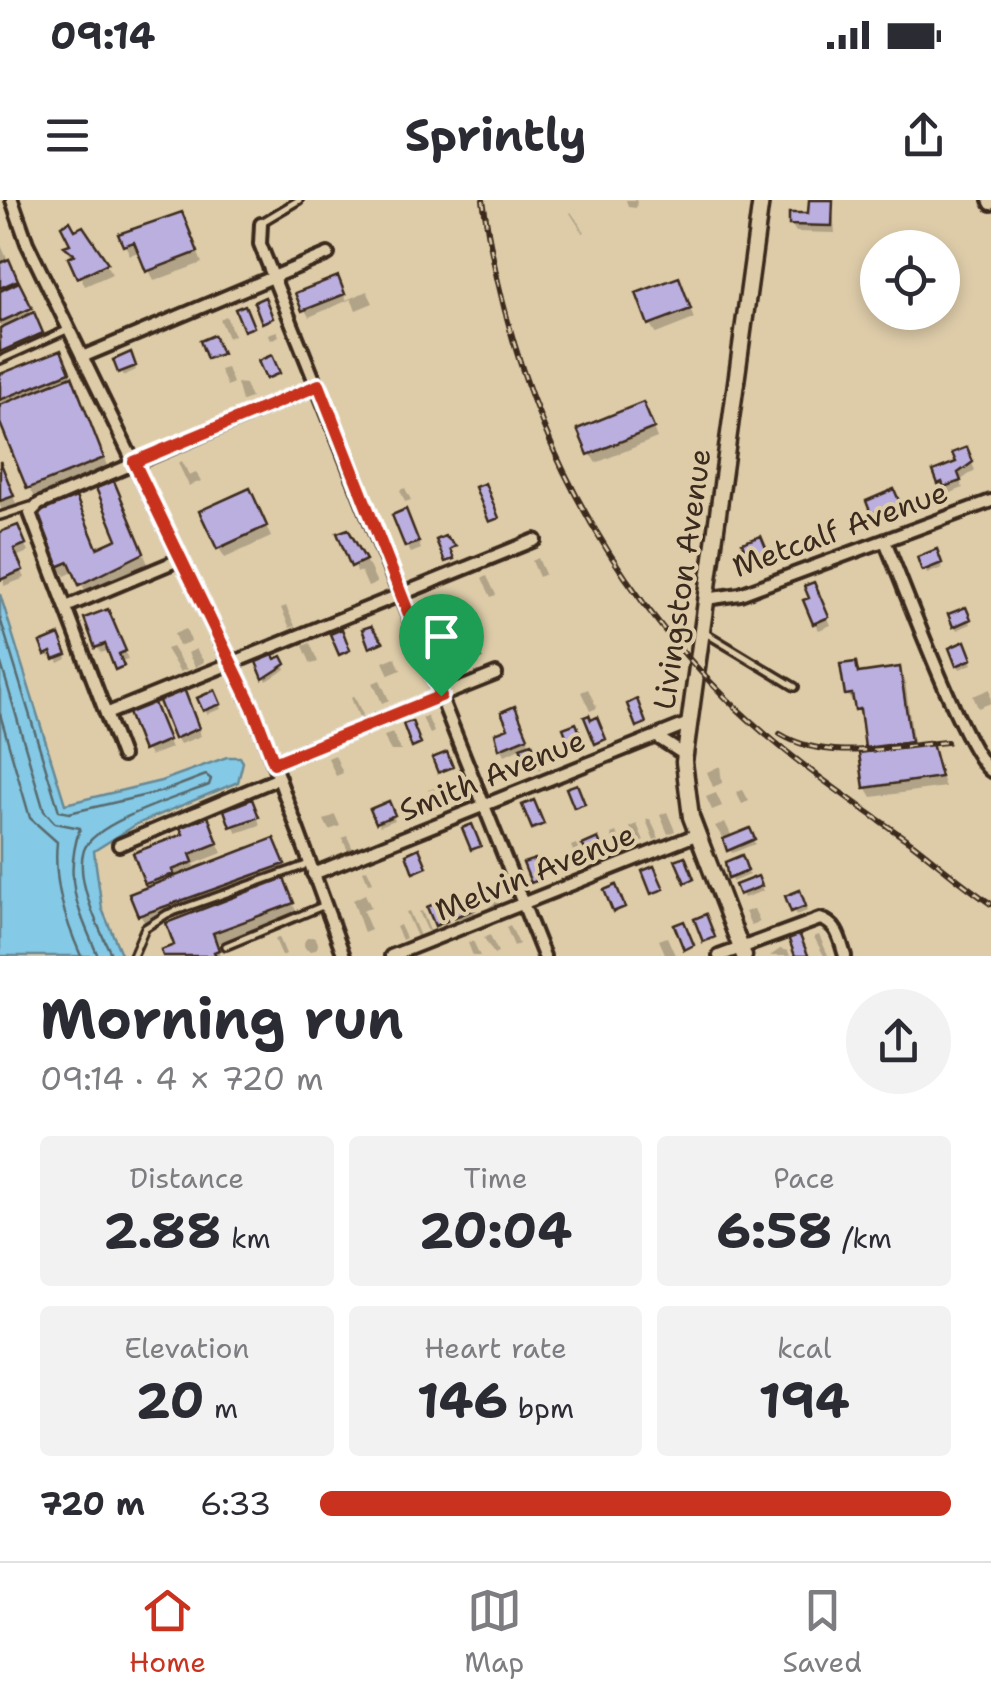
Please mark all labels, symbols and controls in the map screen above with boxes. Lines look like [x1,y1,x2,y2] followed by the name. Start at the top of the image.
[50,10,155,61] text: 09:14
[405,105,586,165] text: Sprintly
[40,108,95,163] icon: menu
[896,108,951,163] icon: share
[860,230,960,330] map controls
[860,230,960,330] button: locate
[643,446,721,712] street label: Livingston Avenue
[727,471,953,587] street label: Metcalf Avenue
[399,594,484,697] pin
[414,609,469,664] icon: arrive
[393,719,591,831] street label: Smith Avenue
[429,813,641,931] street label: Melvin Avenue
[40,982,404,1056] text: Morning run
[846,989,951,1094] button: share
[40,1057,324,1100] text: 09:14 · 4 × 720 m
[129,1159,244,1197] text: Distance
[463,1159,528,1197] text: Time
[773,1159,835,1197] text: Pace
[103,1197,221,1264] text: 2.88
[419,1197,572,1264] text: 20:04
[716,1197,832,1264] text: 6:58
[221,1219,271,1257] text: km
[832,1219,892,1257] text: /km
[124,1329,249,1367] text: Elevation
[424,1329,567,1367] text: Heart rate
[777,1329,831,1367] text: kcal
[135,1367,204,1434] text: 20
[417,1367,508,1434] text: 146
[758,1367,850,1434] text: 194
[204,1389,238,1427] text: m
[508,1389,574,1427] text: bpm
[40,1482,145,1525] text: 720 m
[200,1482,271,1525] text: 6:33
[129,1583,206,1681] tab: Home
[464,1583,524,1681] tab: Map
[782,1583,862,1681] tab: Saved

